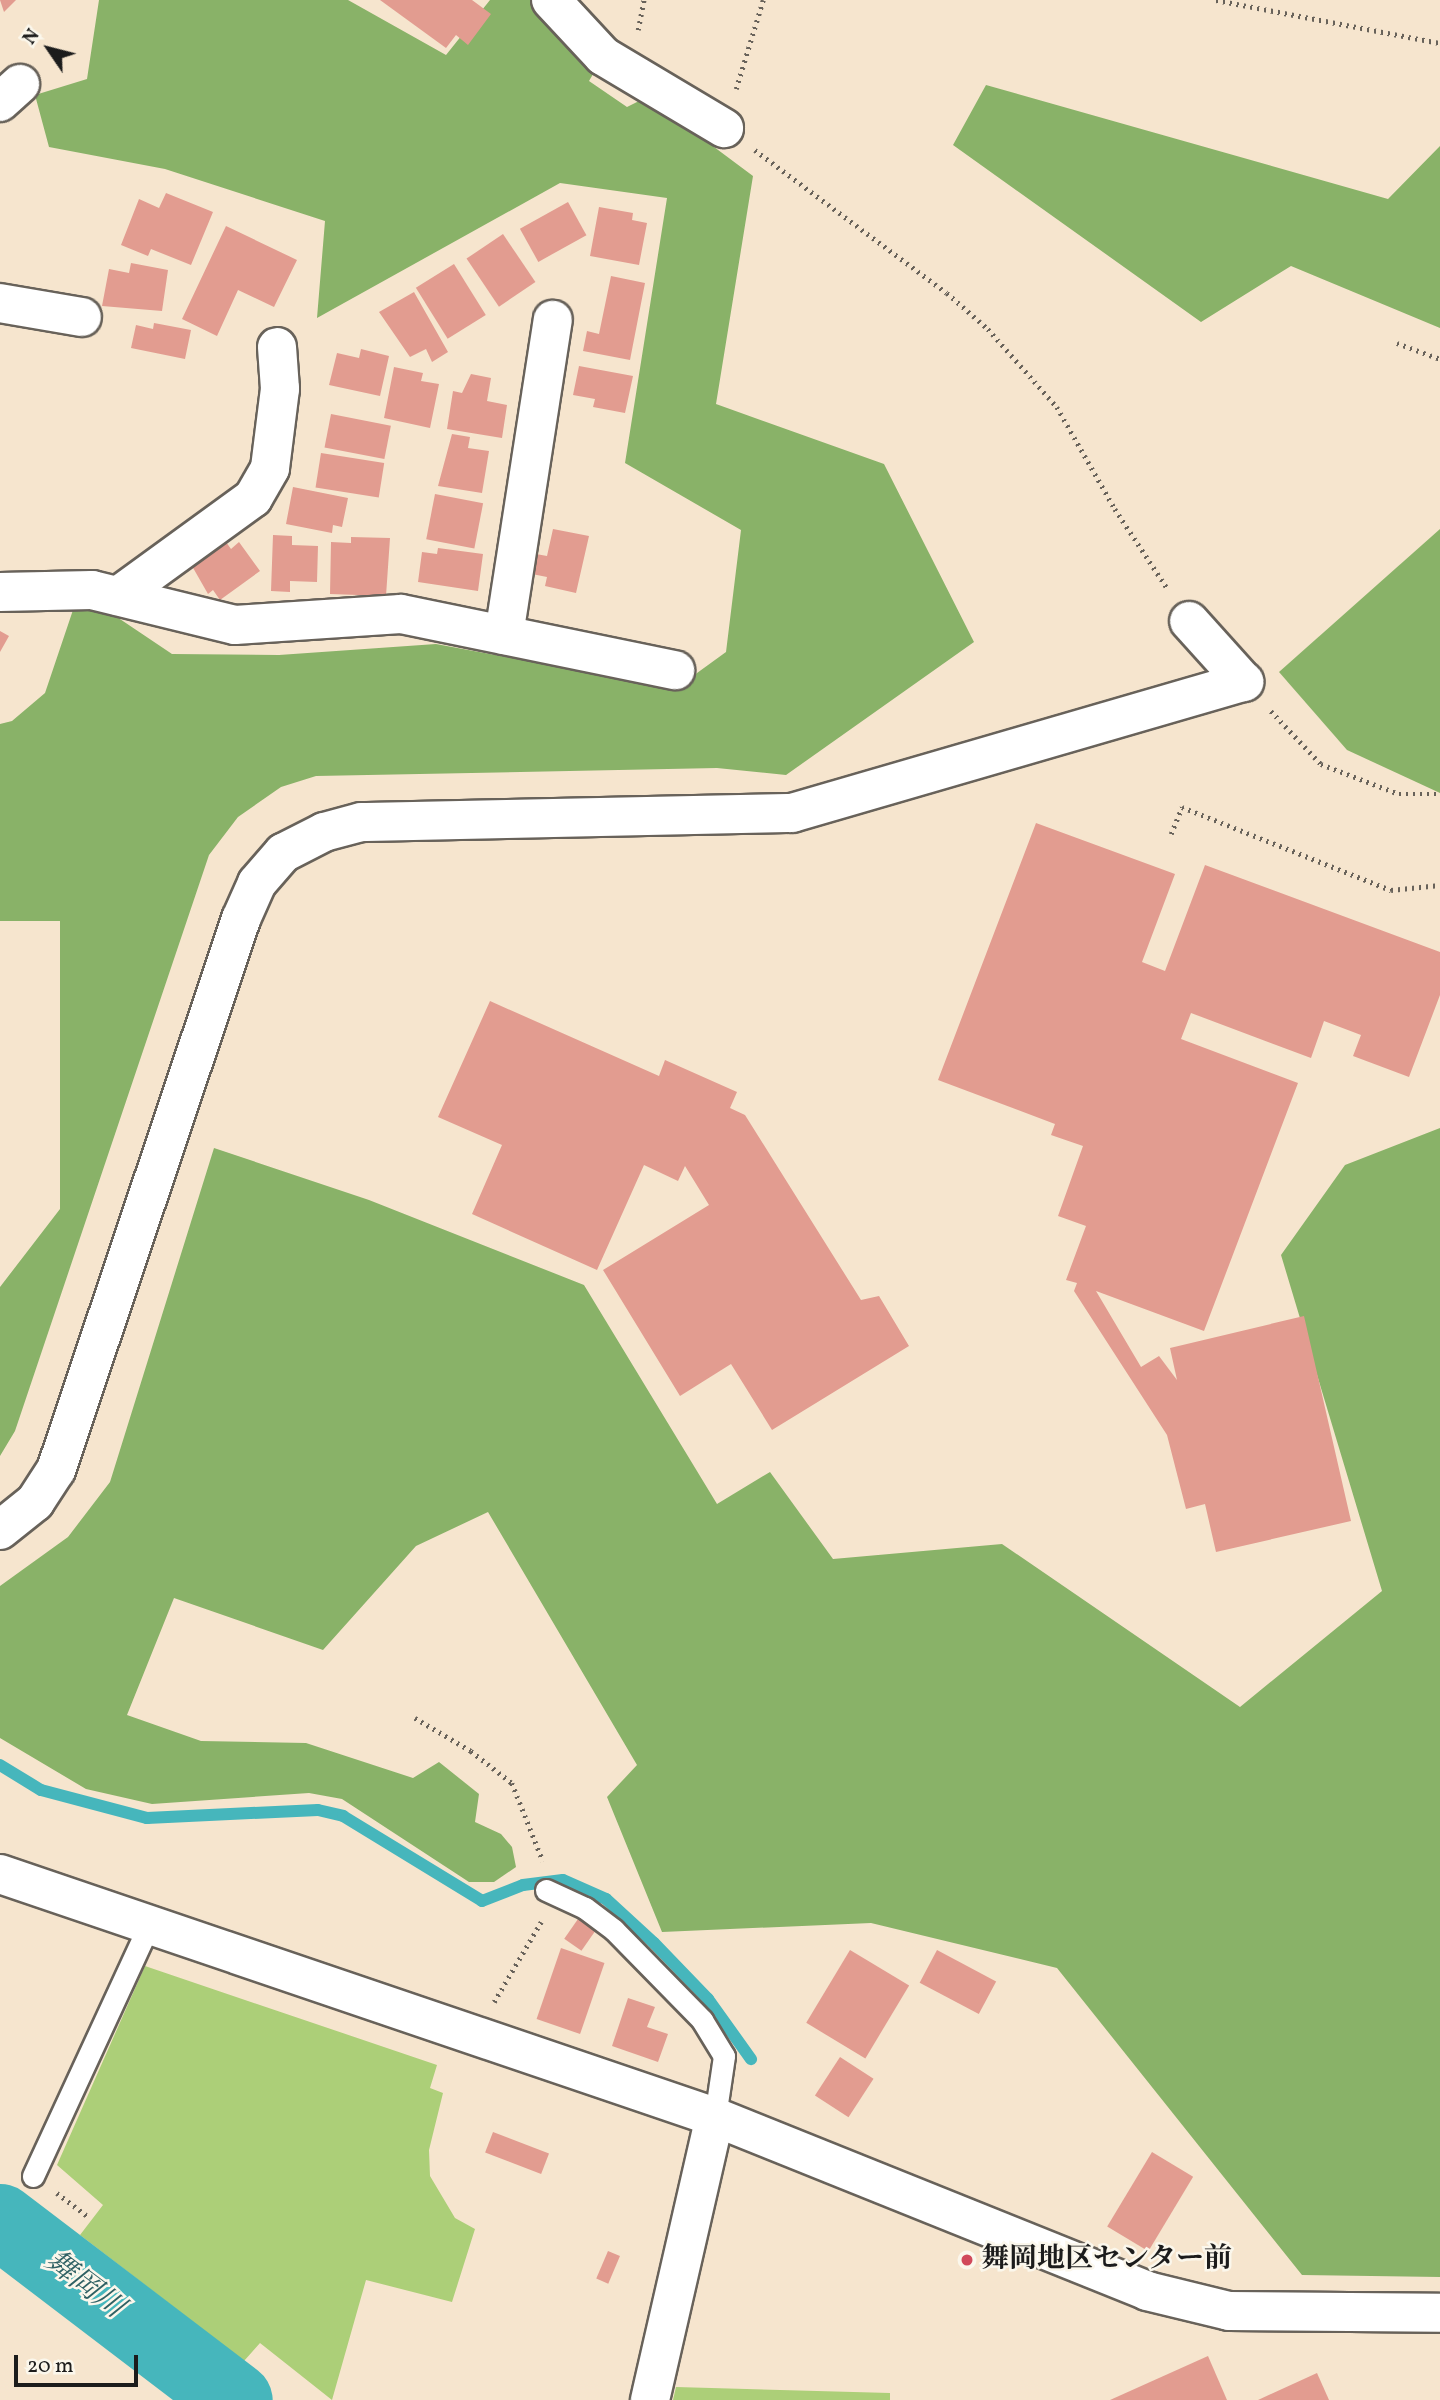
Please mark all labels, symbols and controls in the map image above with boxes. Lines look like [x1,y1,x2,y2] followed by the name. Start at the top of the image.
[14,14,84,84] north arrow
[17,24,46,50] text: N
[981,2243,1233,2277] place label: 舞岡地区センター前
[37,2244,131,2326] water label: 舞岡川
[959,2252,975,2268] marker: 舞岡地区センター前
[18,2340,142,2384] scale bar
[27,2352,73,2381] text: 20 m

